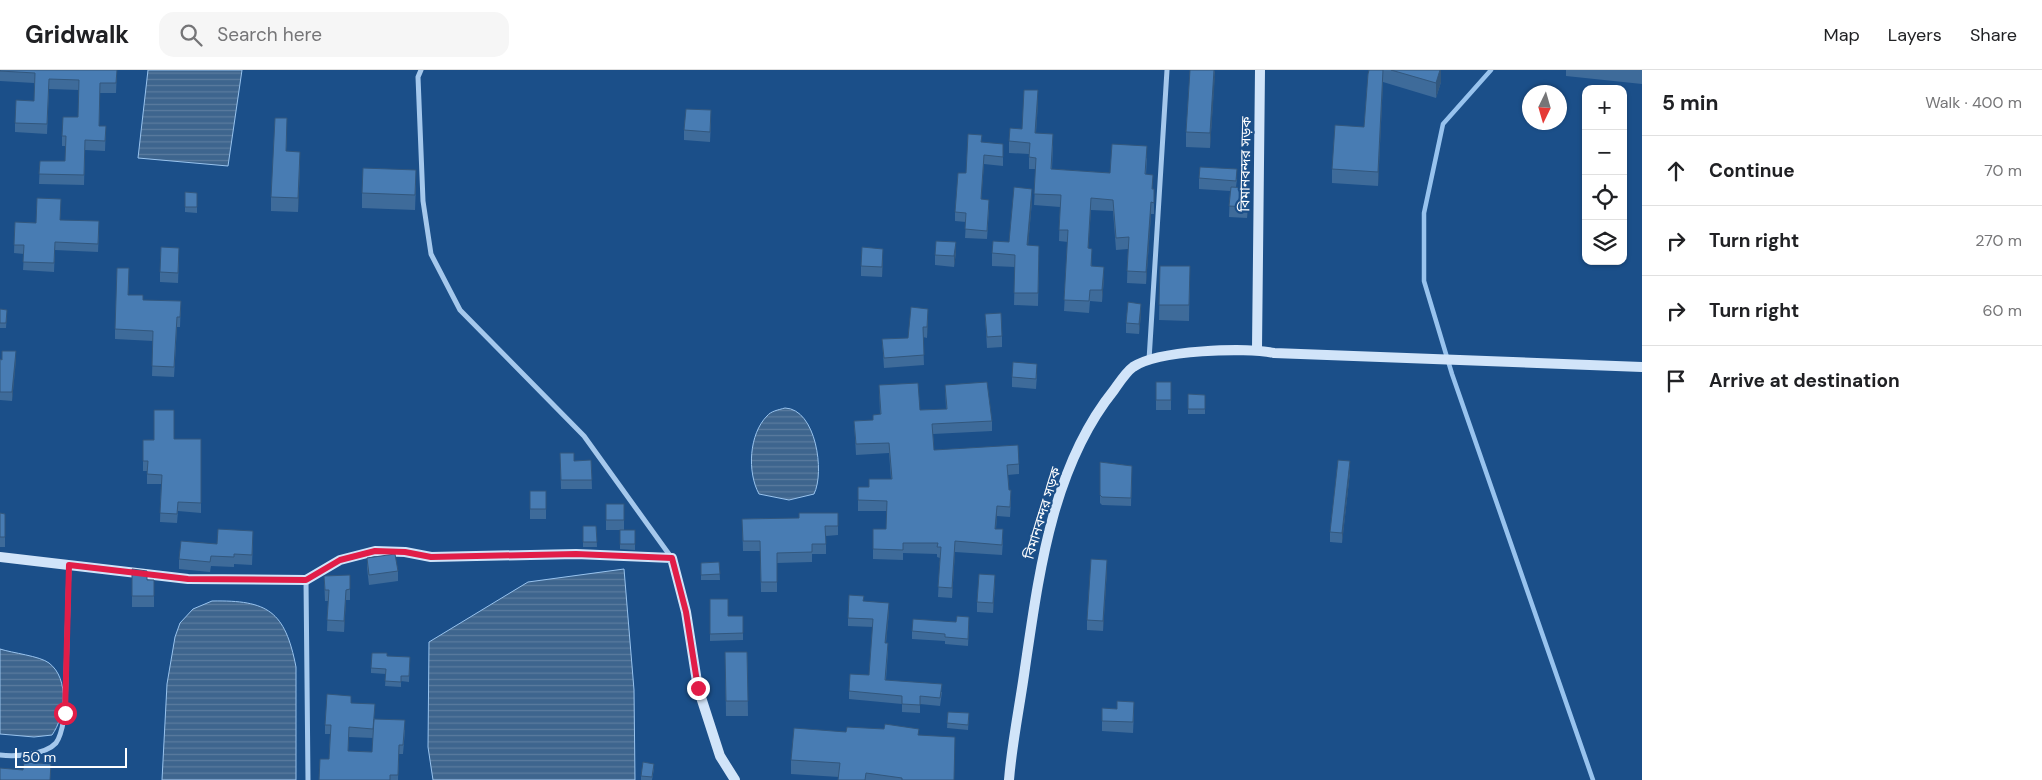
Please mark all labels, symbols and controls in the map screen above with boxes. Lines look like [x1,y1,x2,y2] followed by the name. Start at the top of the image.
[159,12,509,57] search box
[25,19,129,50] text: Gridwalk
[177,21,205,49] icon: search
[217,22,322,47] text: Search here
[1824,23,1860,47] text: Map
[1888,23,1942,47] text: Layers
[1970,23,2017,47] text: Share
[1522,85,1567,130] north arrow
[1582,85,1627,265] map controls
[1582,85,1627,130] button: +
[1662,89,1718,117] text: 5 min
[1925,92,2022,113] text: Walk · 400 m
[1235,116,1255,213] street label: বিমানবন্দর সড়ক
[1582,130,1627,175] button: −
[1662,157,1690,185] icon: ahead
[1709,158,1795,183] text: Continue
[1984,160,2022,181] text: 70 m
[1582,175,1627,220] button: locate
[1582,220,1627,265] button: layers
[1662,227,1690,255] icon: right
[1709,228,1799,253] text: Turn right
[1975,230,2022,251] text: 270 m
[1662,297,1690,325] icon: right
[1709,298,1799,323] text: Turn right
[1982,300,2022,321] text: 60 m
[1662,367,1690,395] icon: arrive
[1709,368,1900,393] text: Arrive at destination
[1019,464,1065,562] street label: বিমানবন্দর সড়ক
[687,677,710,700] route end
[54,702,77,725] route start
[15,745,128,768] scale bar
[22,748,56,766] text: 50 m

